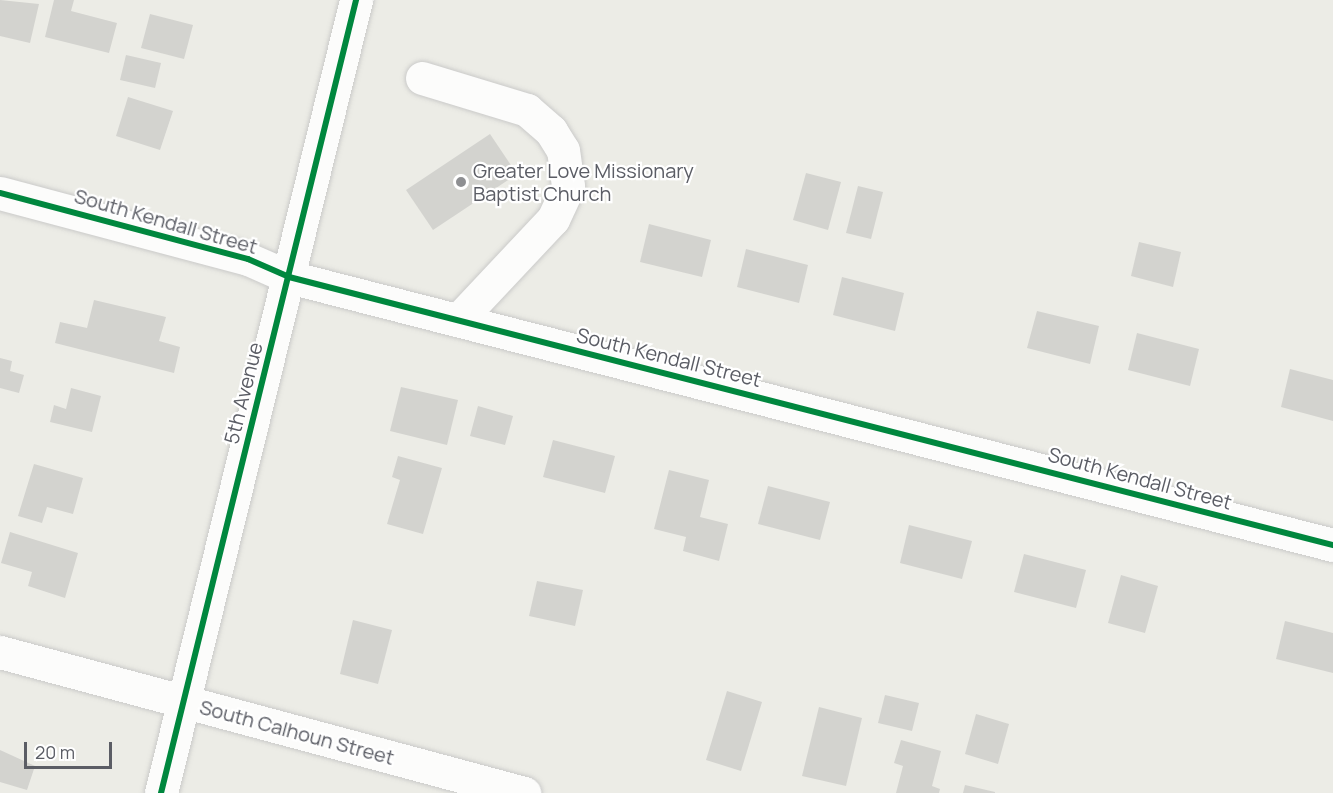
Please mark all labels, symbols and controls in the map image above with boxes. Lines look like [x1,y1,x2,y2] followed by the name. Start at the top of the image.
[473,158,694,205] place label: Greater Love Missionary Baptist Church
[454,175,468,189] marker: Greater Love Missionary Baptist Church
[72,183,260,259] street label: South Kendall Street
[574,322,764,392] street label: South Kendall Street
[219,340,267,446] street label: 5th Avenue
[1045,442,1235,514] street label: South Kendall Street
[197,694,397,770] street label: South Calhoun Street
[27,730,116,768] scale bar
[35,740,75,764] text: 20 m

